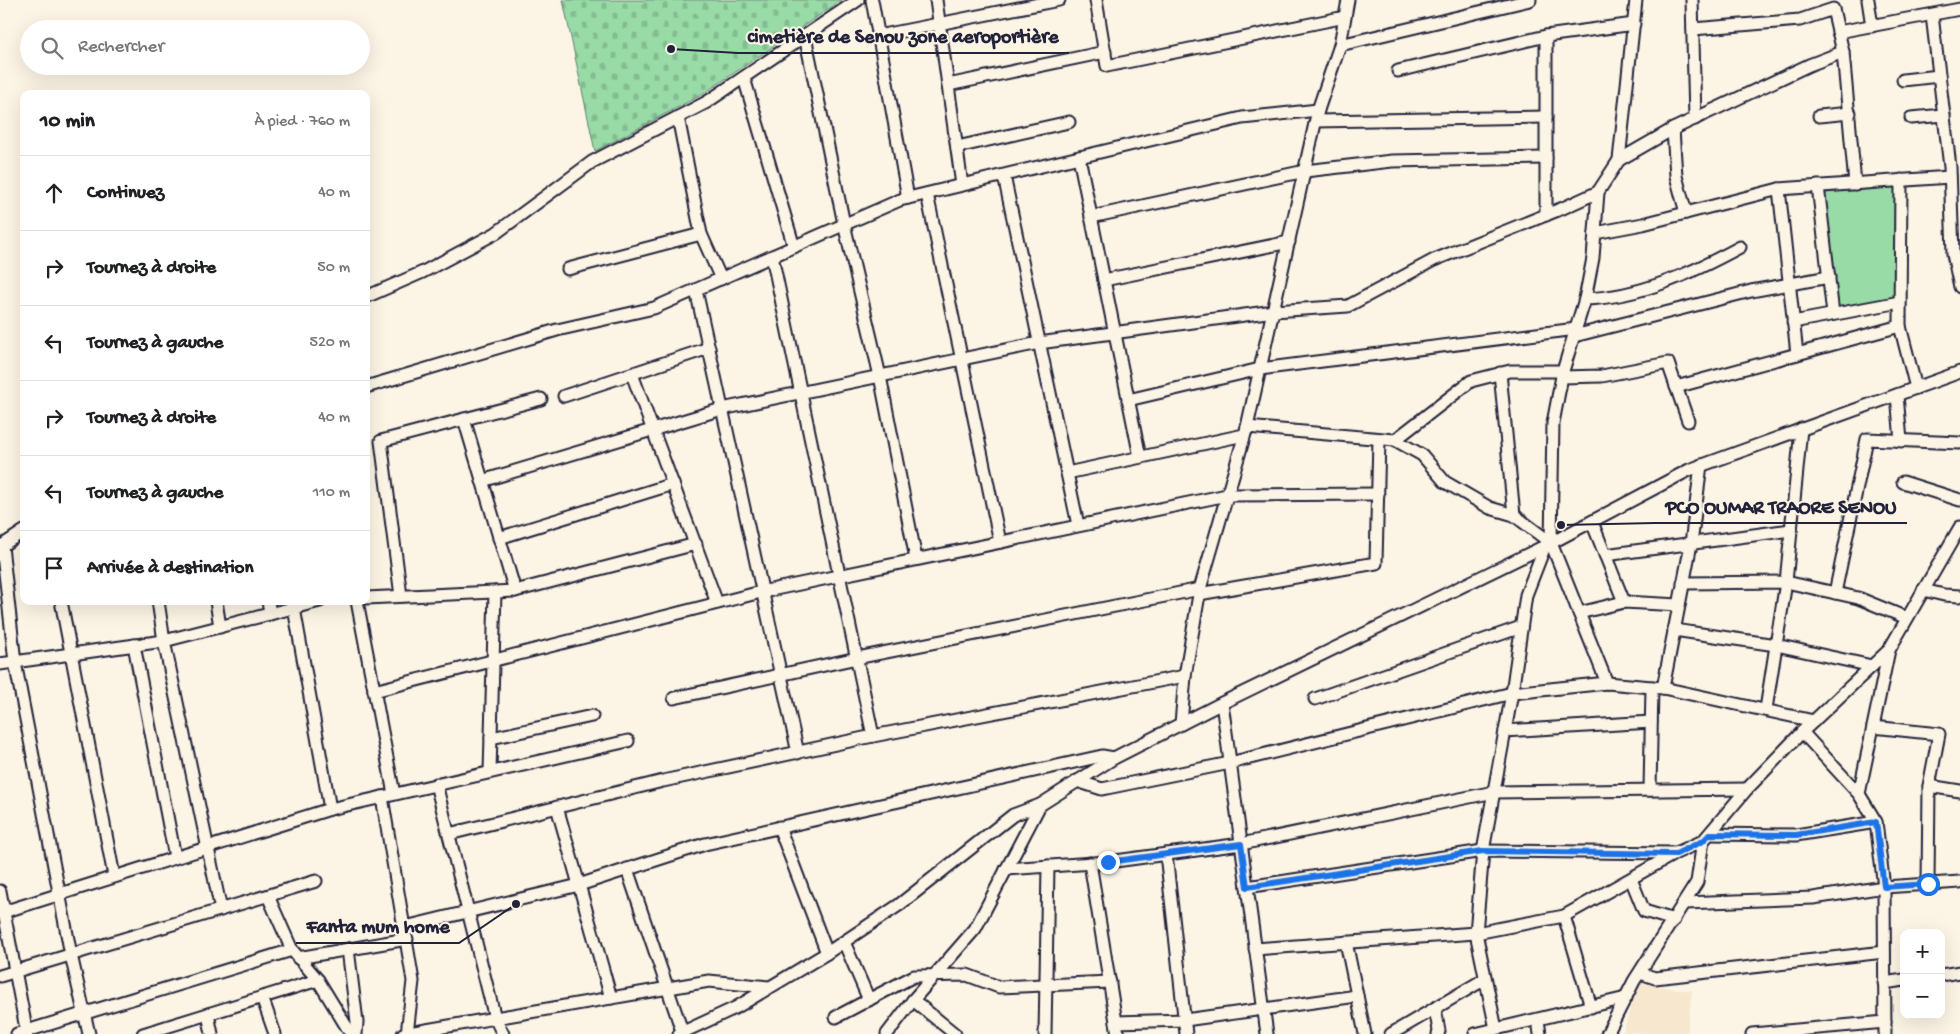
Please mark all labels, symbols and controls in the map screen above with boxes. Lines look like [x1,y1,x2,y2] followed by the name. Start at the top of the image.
[738,18,1069,53] callout: cimetière de Senou zone aeroportière
[20,20,370,75] search box
[747,27,1059,50] text: cimetière de Senou zone aeroportière
[38,34,66,62] icon: search
[78,36,164,59] text: Rechercher
[40,110,95,135] text: 10 min
[255,113,350,132] text: À pied · 760 m
[40,179,68,207] icon: ahead
[87,182,164,205] text: Continuez
[318,184,350,203] text: 40 m
[40,254,68,282] icon: right
[87,257,216,280] text: Tournez à droite
[317,259,350,278] text: 50 m
[40,329,68,357] icon: left
[87,332,223,355] text: Tournez à gauche
[310,334,350,353] text: 520 m
[40,404,68,432] icon: right
[87,407,216,430] text: Tournez à droite
[318,409,350,428] text: 40 m
[40,479,68,507] icon: left
[87,482,223,505] text: Tournez à gauche
[313,484,350,503] text: 110 m
[1655,488,1907,523] callout: PCO OUMAR TRAORE SENOU
[1664,498,1897,521] text: PCO OUMAR TRAORE SENOU
[40,554,68,582] icon: arrive
[87,557,253,580] text: Arrivée à destination
[1097,851,1120,874] route end
[1917,873,1940,896] route start
[296,908,459,943] callout: Fanta mum home
[305,917,450,940] text: Fanta mum home
[1900,929,1945,1019] map controls
[1900,929,1945,974] button: +
[1900,974,1945,1019] button: −

